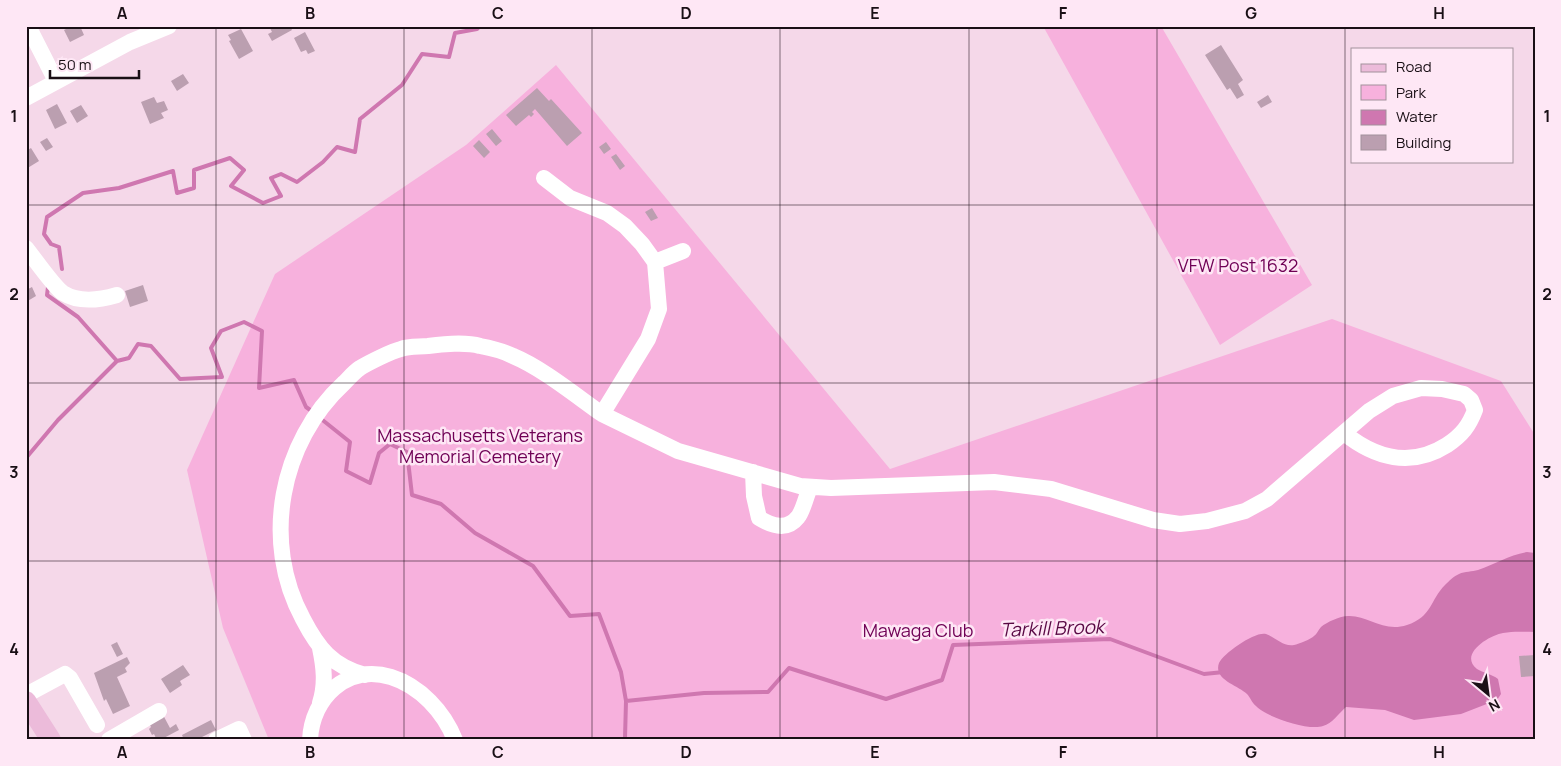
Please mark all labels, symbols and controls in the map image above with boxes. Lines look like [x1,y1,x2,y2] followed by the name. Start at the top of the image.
[117,2,128,24] text: A
[305,2,315,24] text: B
[492,2,504,24] text: C
[680,2,692,24] text: D
[870,2,880,24] text: E
[1059,2,1068,24] text: F
[1245,2,1257,24] text: G
[1433,2,1445,24] text: H
[50,48,139,80] scale bar
[1351,48,1514,162] legend
[58,54,92,75] text: 50 m
[1396,56,1432,77] text: Road
[1396,82,1426,103] text: Park
[10,105,18,127] text: 1
[1543,105,1551,127] text: 1
[1396,106,1438,127] text: Water
[1396,132,1451,153] text: Building
[1178,253,1298,277] park label: VFW Post 1632
[9,283,19,305] text: 2
[1542,283,1552,305] text: 2
[377,423,583,468] park label: Massachusetts Veterans Memorial Cemetery
[9,461,19,483] text: 3
[1542,461,1552,483] text: 3
[999,613,1107,643] water label: Tarkill Brook
[863,618,973,642] park label: Mawaga Club
[9,638,19,660] text: 4
[1542,638,1552,660] text: 4
[1464,668,1514,718] north arrow
[1486,695,1504,717] text: N
[117,741,128,763] text: A
[305,741,315,763] text: B
[492,741,504,763] text: C
[680,741,692,763] text: D
[870,741,880,763] text: E
[1059,741,1068,763] text: F
[1245,741,1257,763] text: G
[1433,741,1445,763] text: H

